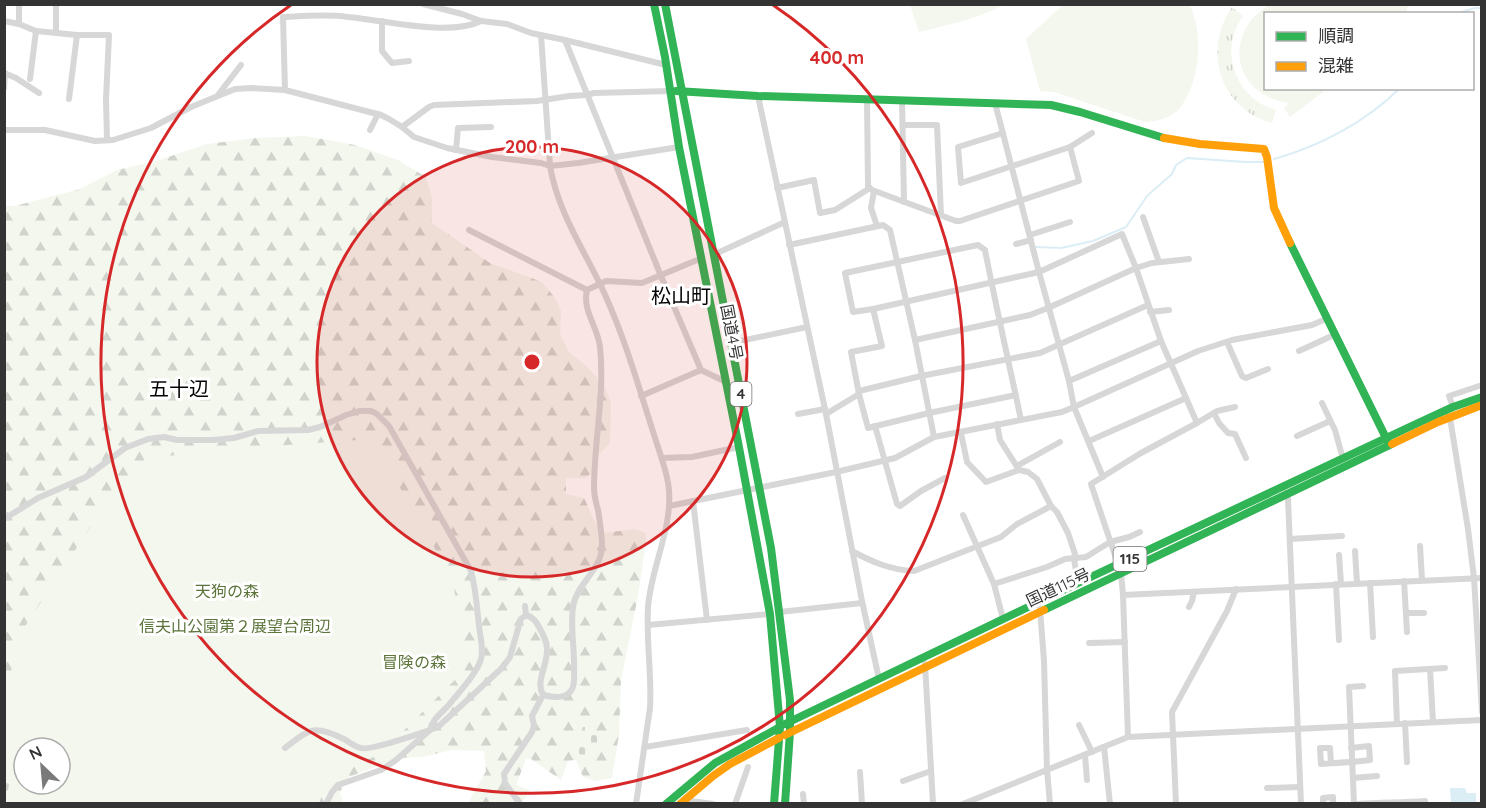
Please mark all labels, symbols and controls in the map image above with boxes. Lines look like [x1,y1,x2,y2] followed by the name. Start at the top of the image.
[1264,12,1474,90] legend
[1318,24,1354,47] text: 順調
[810,46,864,69] text: 400 m
[1318,54,1354,77] text: 混雑
[505,135,559,158] text: 200 m
[651,283,711,308] district label: 松山町
[717,302,747,362] street label: 国道4号
[522,352,542,372] centre of rings
[149,376,209,401] district label: 五十辺
[730,382,752,406] road number: 4
[1114,547,1146,571] road number: 115
[1023,563,1093,611] street label: 国道115号
[195,581,259,601] park label: 天狗の森
[139,616,331,636] park label: 信夫山公園第２展望台周辺
[382,652,446,672] park label: 冒険の森
[12,736,72,796] north arrow
[26,741,45,764] text: N

